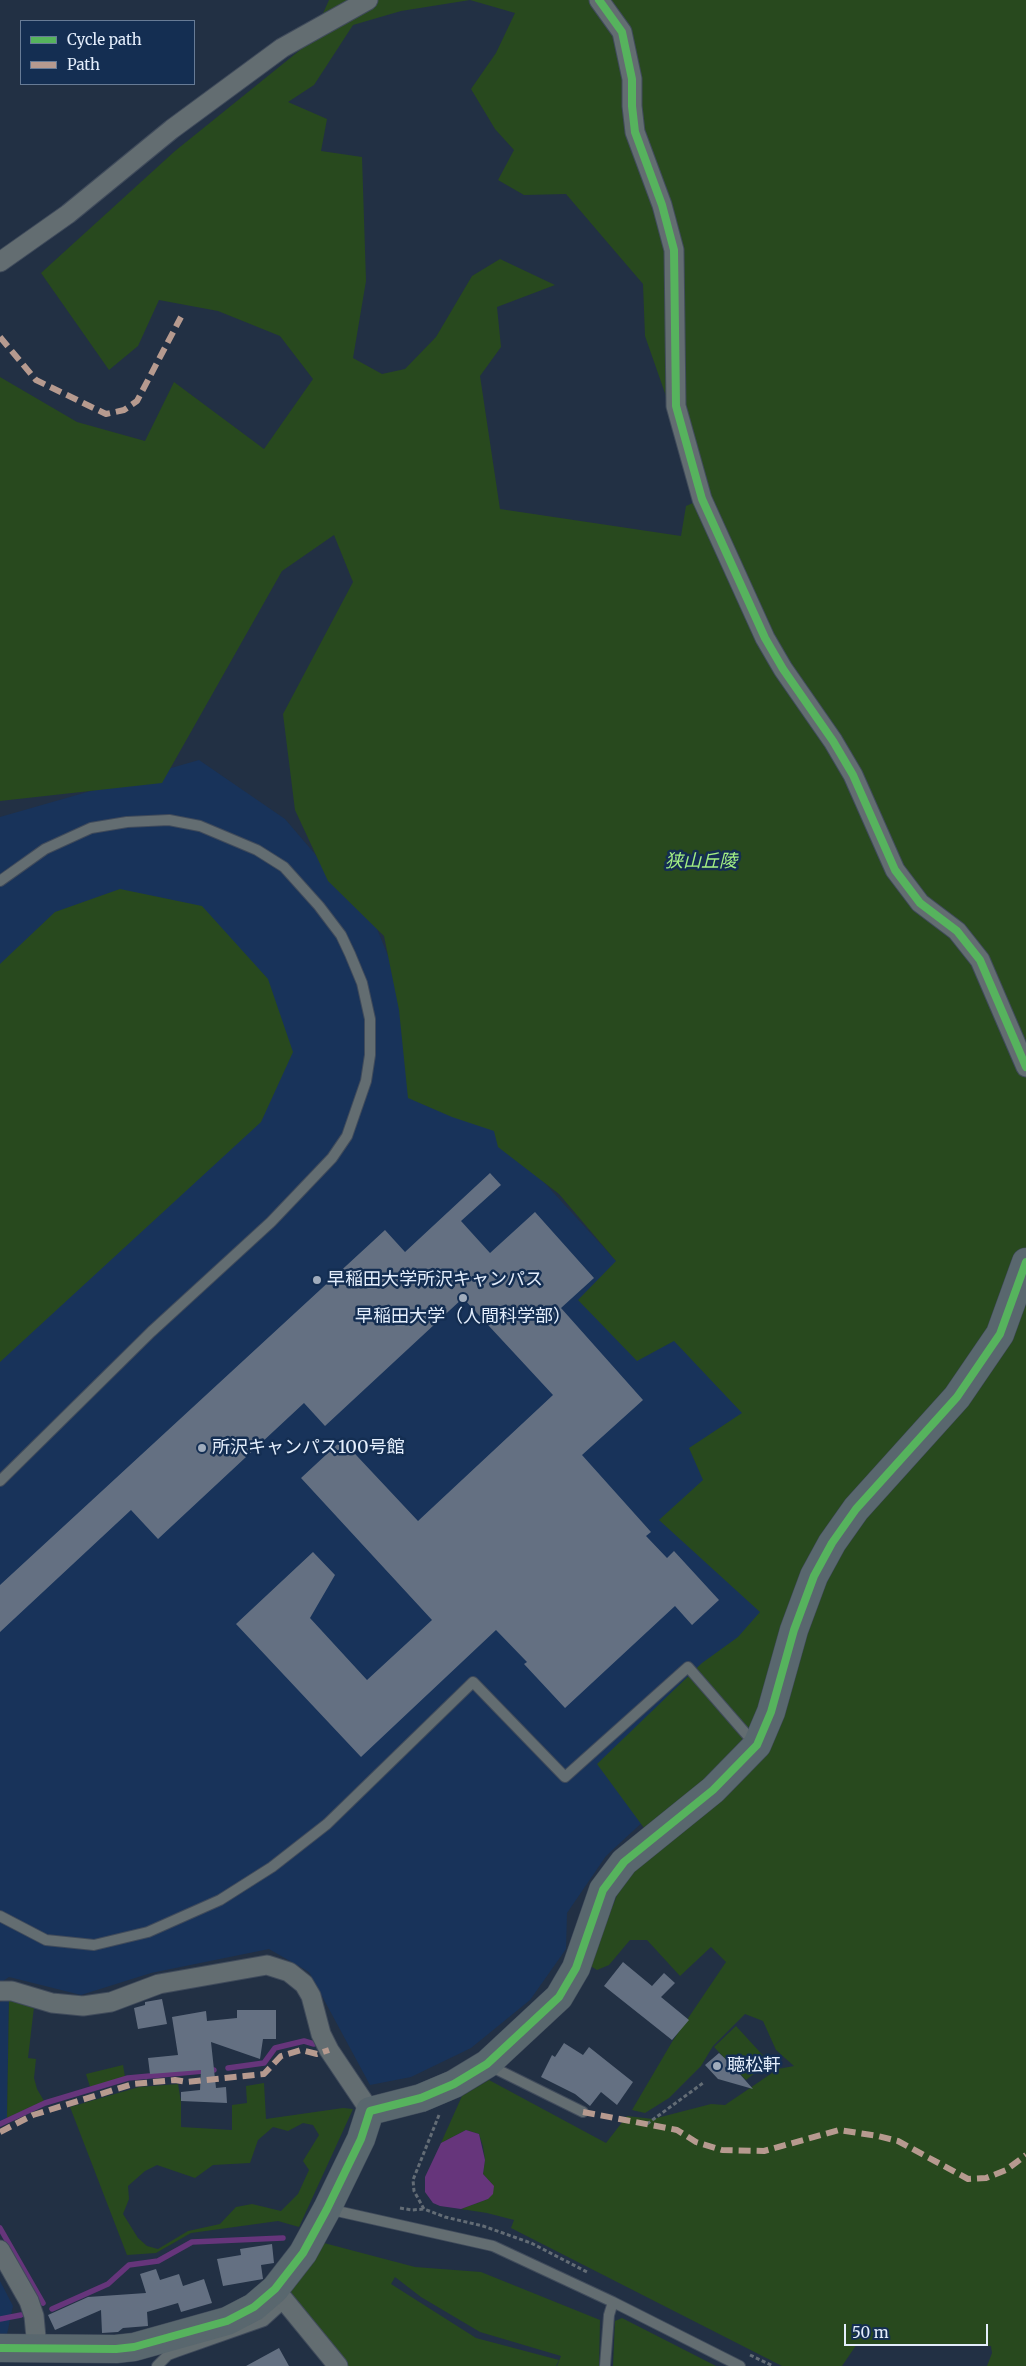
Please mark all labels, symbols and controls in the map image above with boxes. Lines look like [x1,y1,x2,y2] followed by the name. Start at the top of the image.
[20,20,195,85] legend
[67,30,142,49] text: Cycle path
[67,55,100,74] text: Path
[665,851,737,873] park label: 狭山丘陵
[327,1269,543,1291] place label: 早稲田大学所沢キャンパス
[311,1274,323,1286] marker: 早稲田大学所沢キャンパス
[457,1292,469,1304] marker: 早稲田大学（人間科学部）
[355,1306,571,1328] place label: 早稲田大学（人間科学部）
[212,1437,405,1459] place label: 所沢キャンパス100号館
[196,1442,208,1454] marker: 所沢キャンパス100号館
[727,2055,781,2077] place label: 聴松軒
[711,2060,723,2072] marker: 聴松軒
[846,2314,990,2346] scale bar
[852,2323,889,2342] text: 50 m

